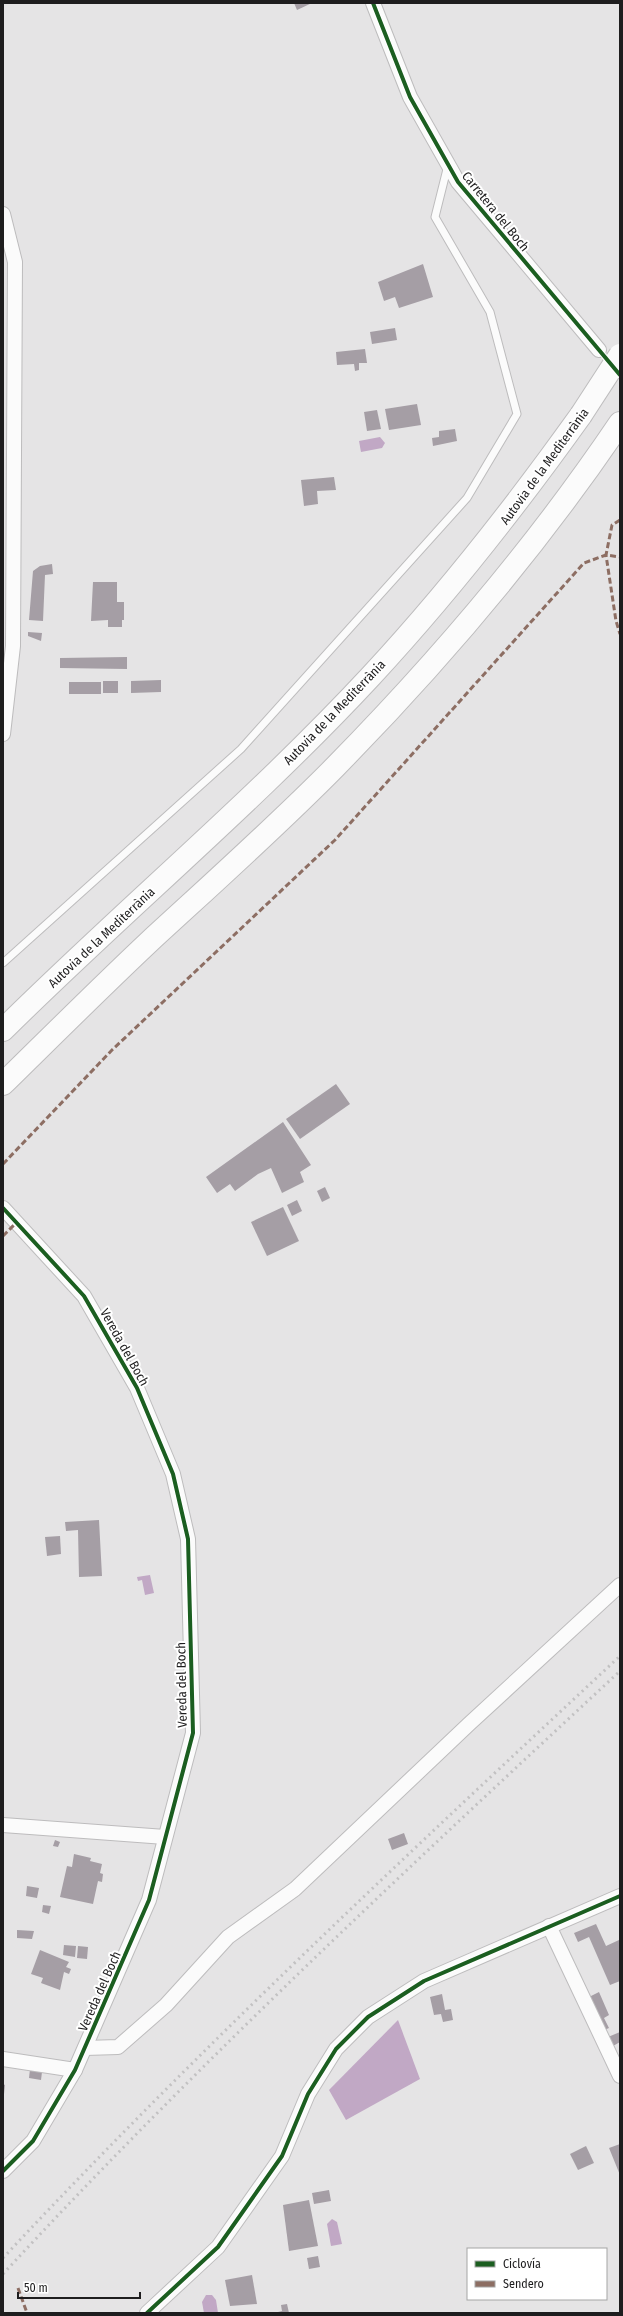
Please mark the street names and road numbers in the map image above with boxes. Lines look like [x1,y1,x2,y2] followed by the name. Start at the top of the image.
[459,168,532,254] street label: Carretera del Boch
[497,405,592,527] street label: Autovia de la Mediterrània
[280,657,388,768] street label: Autovia de la Mediterrània
[45,884,158,991] street label: Autovia de la Mediterrània
[97,1306,152,1388] street label: Vereda del Boch
[173,1642,190,1728] street label: Vereda del Boch
[75,1949,124,2034] street label: Vereda del Boch

